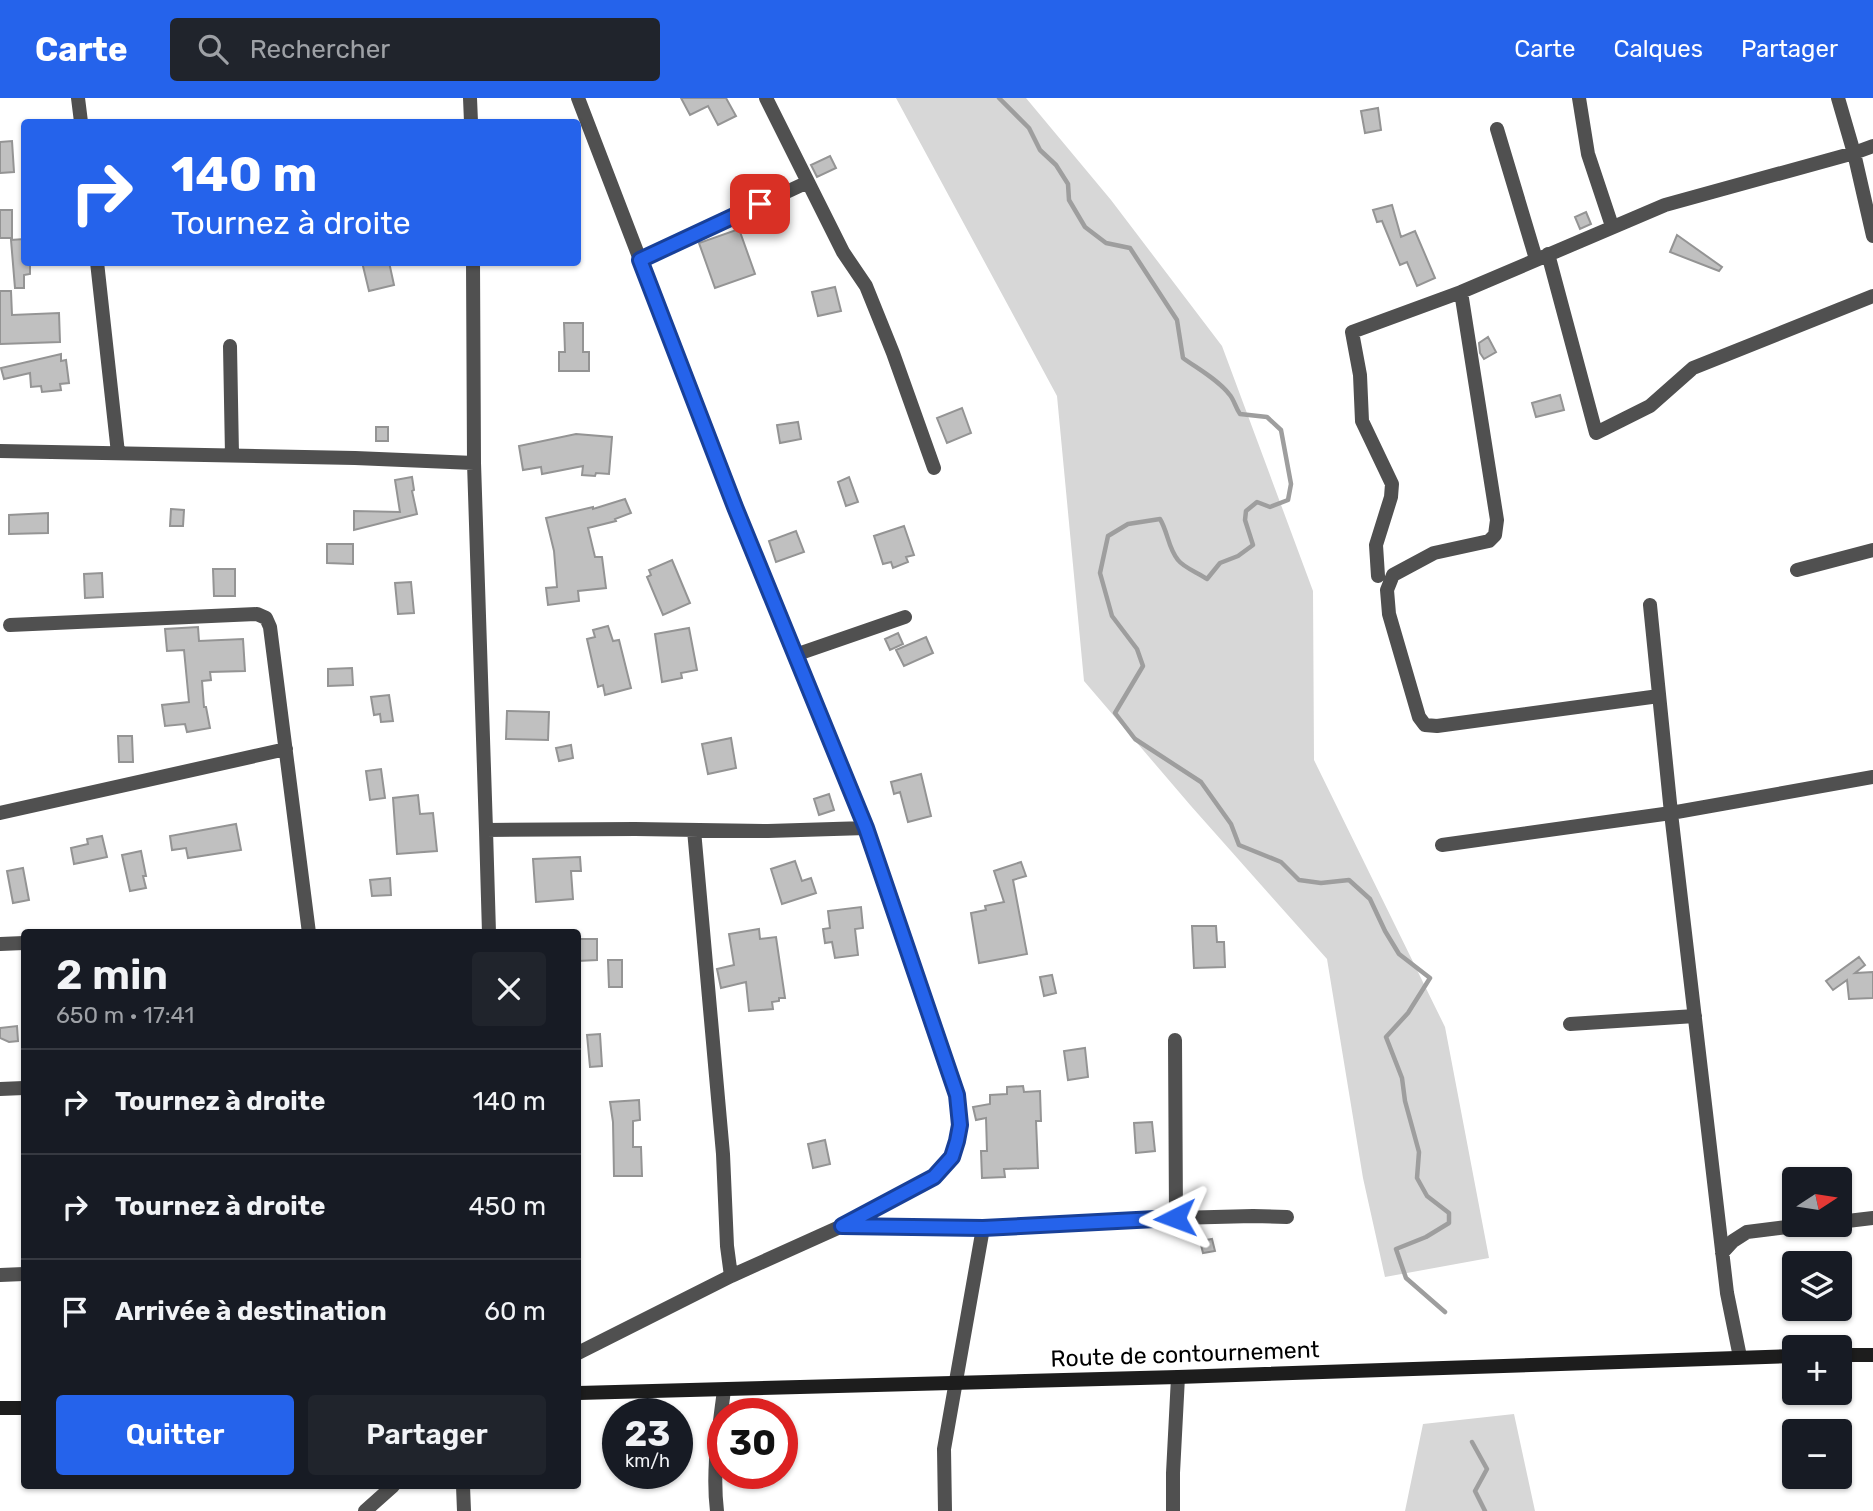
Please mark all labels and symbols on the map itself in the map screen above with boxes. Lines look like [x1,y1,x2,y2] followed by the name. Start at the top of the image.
[730,174,790,234] pin
[1782,1167,1852,1237] north arrow
[1138,1181,1212,1255] position arrow
[1050,1335,1320,1373] street label: Route de contournement
[707,1398,798,1489] speed limit sign: 30

